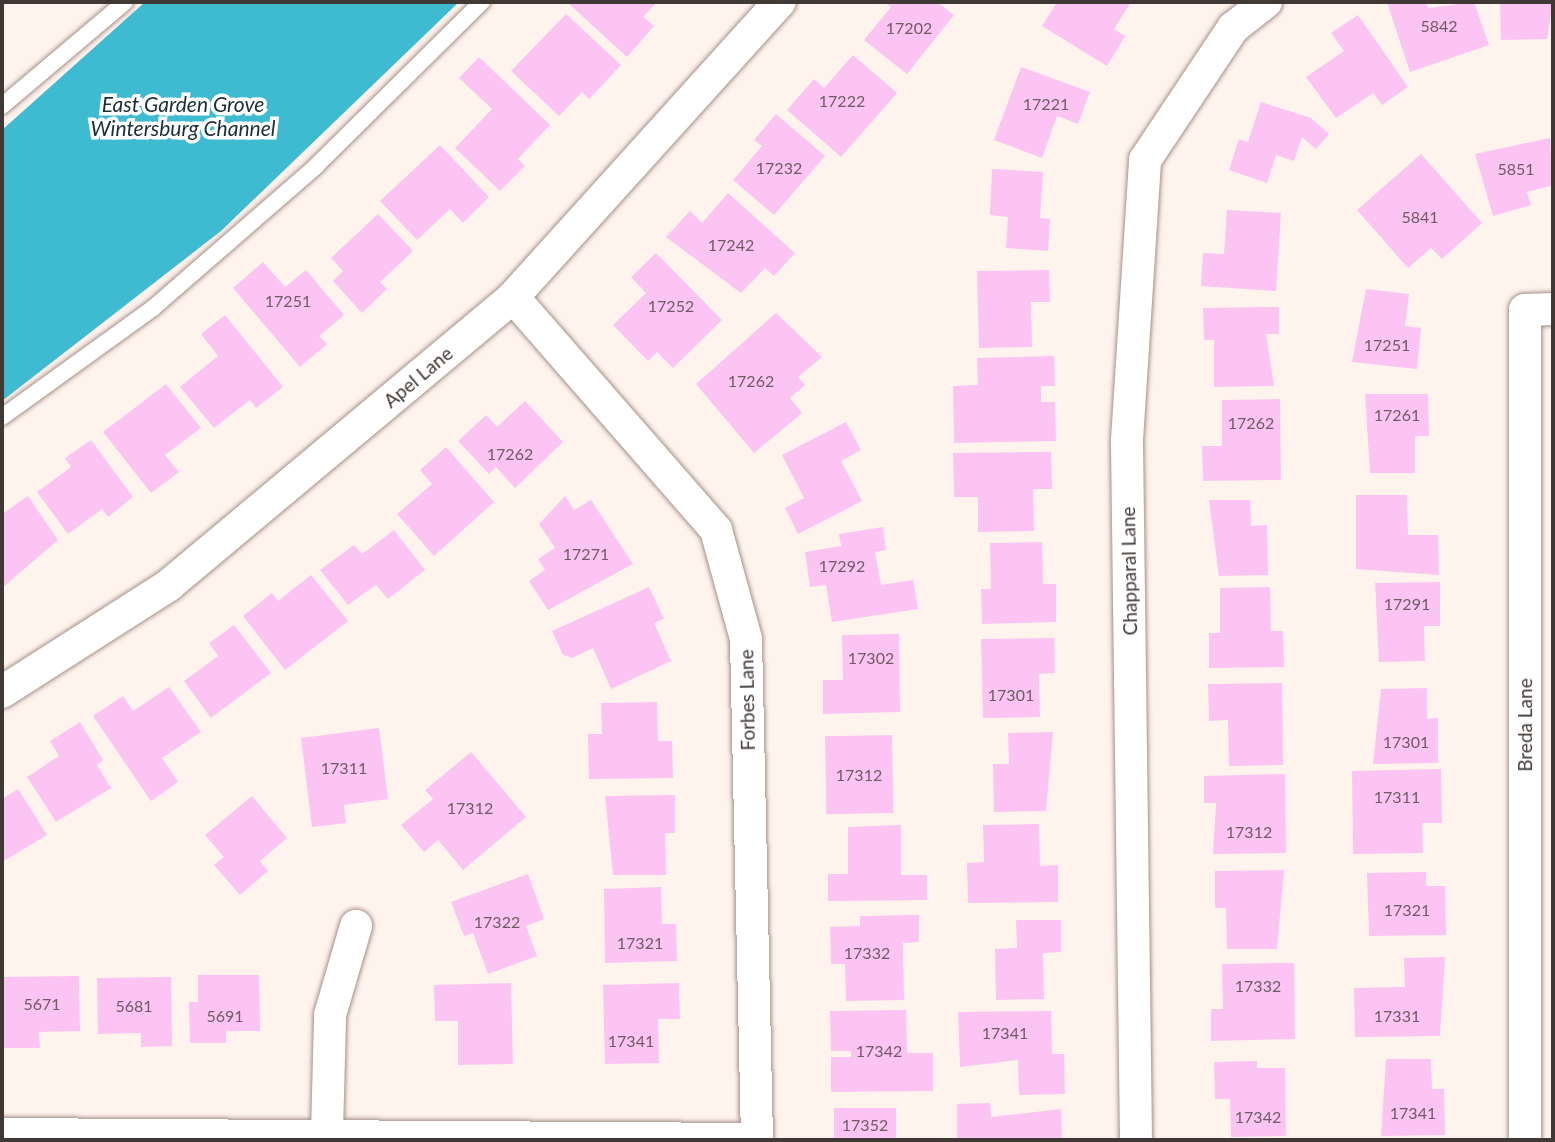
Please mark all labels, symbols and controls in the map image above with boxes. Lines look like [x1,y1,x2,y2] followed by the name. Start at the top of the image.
[1420,16,1458,36] house number: 5842
[886,18,932,38] house number: 17202
[90,91,276,141] water label: East Garden Grove Wintersburg Channel
[819,91,865,111] house number: 17222
[1023,94,1069,114] house number: 17221
[756,158,802,178] house number: 17232
[1497,159,1535,179] house number: 5851
[1401,207,1439,227] house number: 5841
[708,235,754,255] house number: 17242
[265,291,311,311] house number: 17251
[648,296,694,316] house number: 17252
[1364,335,1410,355] house number: 17251
[379,342,457,412] street label: Apel Lane
[728,371,774,391] house number: 17262
[1374,405,1420,425] house number: 17261
[1228,413,1274,433] house number: 17262
[487,444,533,464] house number: 17262
[1116,506,1142,636] street label: Chapparal Lane
[563,544,609,564] house number: 17271
[819,556,865,576] house number: 17292
[1384,594,1430,614] house number: 17291
[848,648,894,668] house number: 17302
[735,649,759,751] street label: Forbes Lane
[1514,678,1536,772] street label: Breda Lane
[988,685,1034,705] house number: 17301
[1383,732,1429,752] house number: 17301
[321,758,367,778] house number: 17311
[836,765,882,785] house number: 17312
[1374,787,1420,807] house number: 17311
[447,798,493,818] house number: 17312
[1226,822,1272,842] house number: 17312
[1384,900,1430,920] house number: 17321
[474,912,520,932] house number: 17322
[617,933,663,953] house number: 17321
[844,943,890,963] house number: 17332
[1235,976,1281,996] house number: 17332
[23,994,61,1014] house number: 5671
[115,996,153,1016] house number: 5681
[206,1006,244,1026] house number: 5691
[1374,1006,1420,1026] house number: 17331
[982,1023,1028,1043] house number: 17341
[608,1031,654,1051] house number: 17341
[856,1041,902,1061] house number: 17342
[1390,1103,1436,1123] house number: 17341
[1235,1107,1281,1127] house number: 17342
[842,1115,888,1135] house number: 17352

